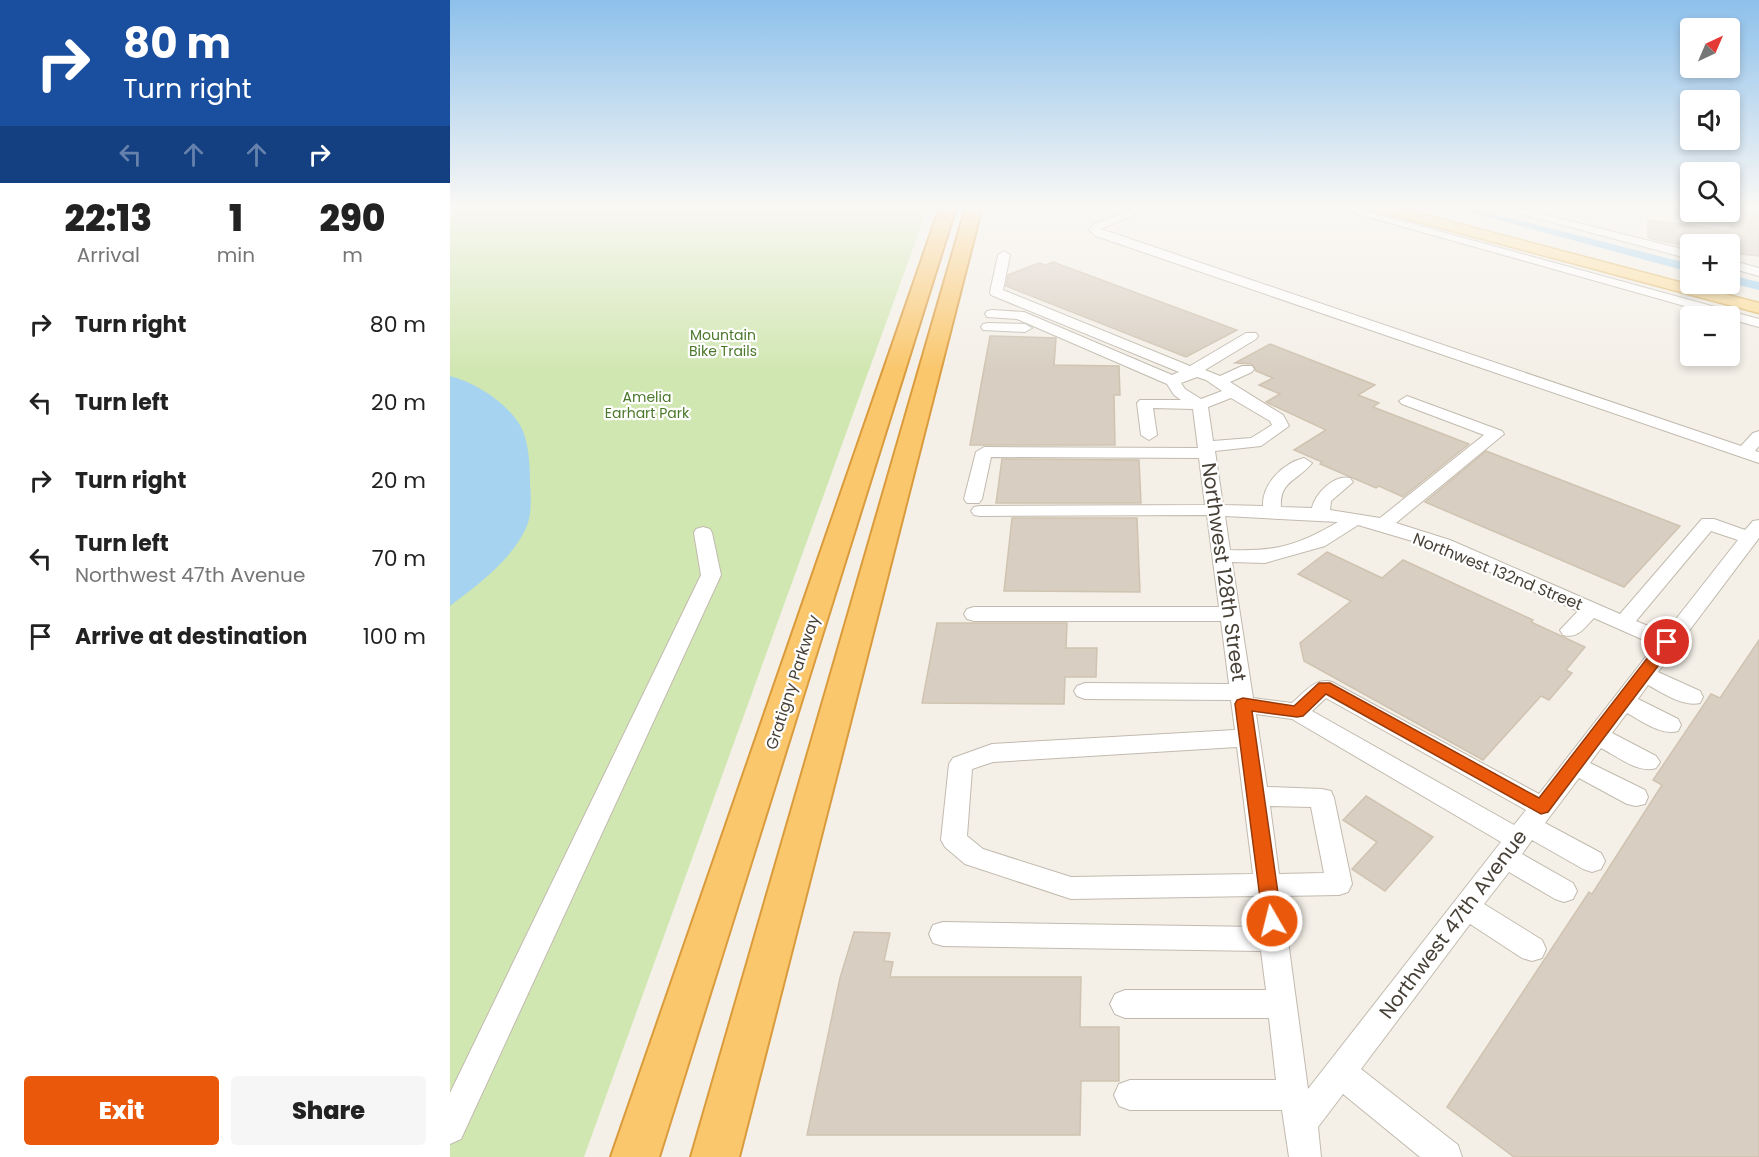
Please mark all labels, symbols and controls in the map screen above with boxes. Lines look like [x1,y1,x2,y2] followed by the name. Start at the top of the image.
[123,14,231,73] text: 80 m
[1680,18,1740,78] north arrow
[1680,18,1740,366] map controls
[24,24,102,102] icon: right
[123,70,252,107] text: Turn right
[1680,90,1740,150] button: sound
[114,138,147,171] icon: left
[177,138,210,171] icon: ahead
[240,138,273,171] icon: ahead
[303,138,336,171] icon: right
[1680,162,1740,222] button: search
[64,193,152,244] text: 22:13
[229,193,243,244] text: 1
[320,193,385,244] text: 290
[1680,234,1740,294] button: +
[77,241,140,269] text: Arrival
[217,241,255,269] text: min
[342,241,363,269] text: m
[1680,306,1740,366] button: −
[24,308,57,341] icon: right
[75,309,186,340] text: Turn right
[370,309,426,340] text: 80 m
[689,325,757,361] park label: Mountain Bike Trails
[24,386,57,419] icon: left
[75,387,169,418] text: Turn left
[371,387,426,418] text: 20 m
[605,387,690,423] park label: Amelia Earhart Park
[1195,461,1253,683] street label: Northwest 128th Street
[24,464,57,497] icon: right
[75,465,186,496] text: Turn right
[371,465,426,496] text: 20 m
[1410,527,1586,616] street label: Northwest 132nd Street
[75,528,169,559] text: Turn left
[24,542,57,575] icon: left
[372,543,426,574] text: 70 m
[75,561,305,589] text: Northwest 47th Avenue
[760,612,825,753] street label: Gratigny Parkway
[1641,616,1692,667] pin
[24,620,57,653] icon: arrive
[75,621,307,652] text: Arrive at destination
[363,621,426,652] text: 100 m
[1650,625,1683,658] icon: arrive
[1373,824,1533,1024] street label: Northwest 47th Avenue
[1240,889,1304,953] position arrow
[24,1076,219,1145] button: Exit
[231,1076,426,1145] button: Share

